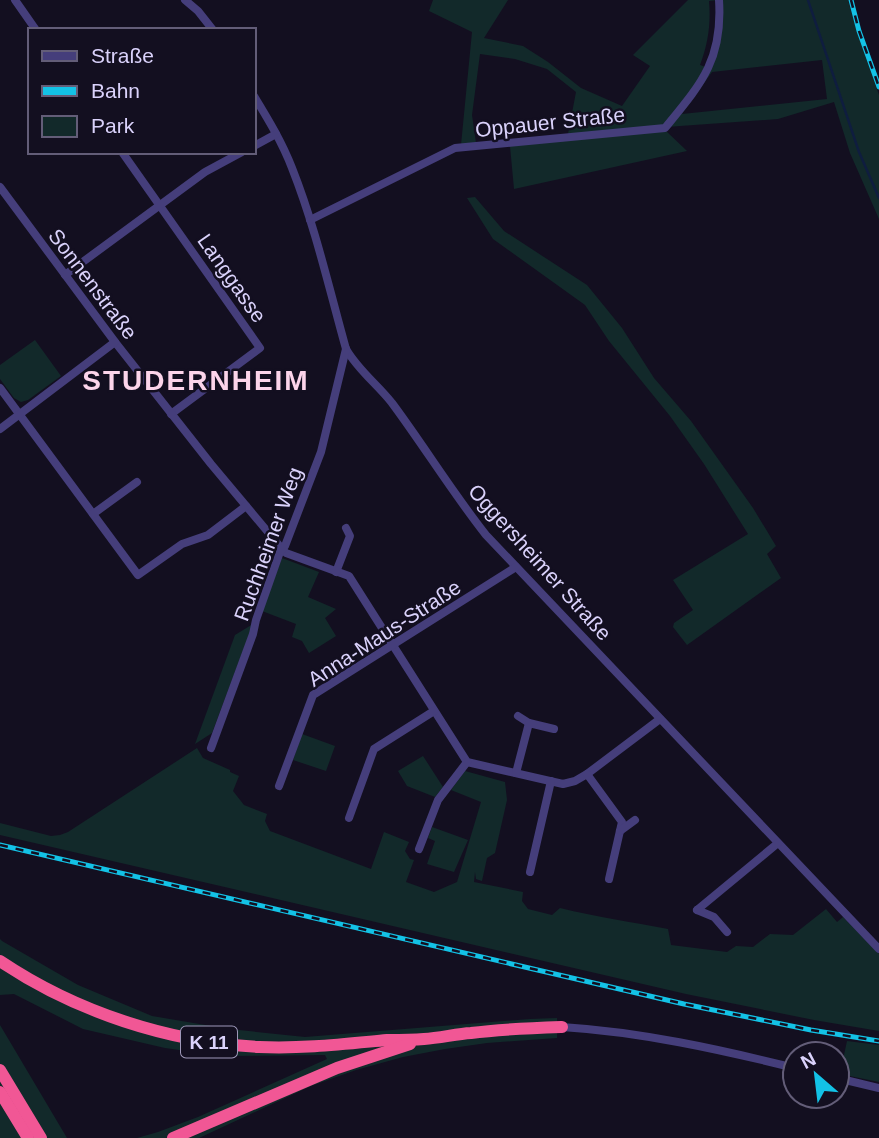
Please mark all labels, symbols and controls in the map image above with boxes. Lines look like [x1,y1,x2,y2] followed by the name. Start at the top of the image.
[28,28,256,154] legend
[91,44,154,67] text: Straße
[91,79,140,102] text: Bahn
[474,103,626,141] street label: Oppauer Straße
[91,114,135,137] text: Park
[44,224,142,344] street label: Sonnenstraße
[193,229,271,327] street label: Langgasse
[82,365,310,396] district label: STUDERNHEIM
[230,464,306,624] street label: Ruchheimer Weg
[464,479,616,645] street label: Oggersheimer Straße
[303,575,465,691] street label: Anna-Maus-Straße
[181,1026,237,1058] road number: K 11
[781,1040,851,1110] north arrow
[797,1048,819,1073] text: N

